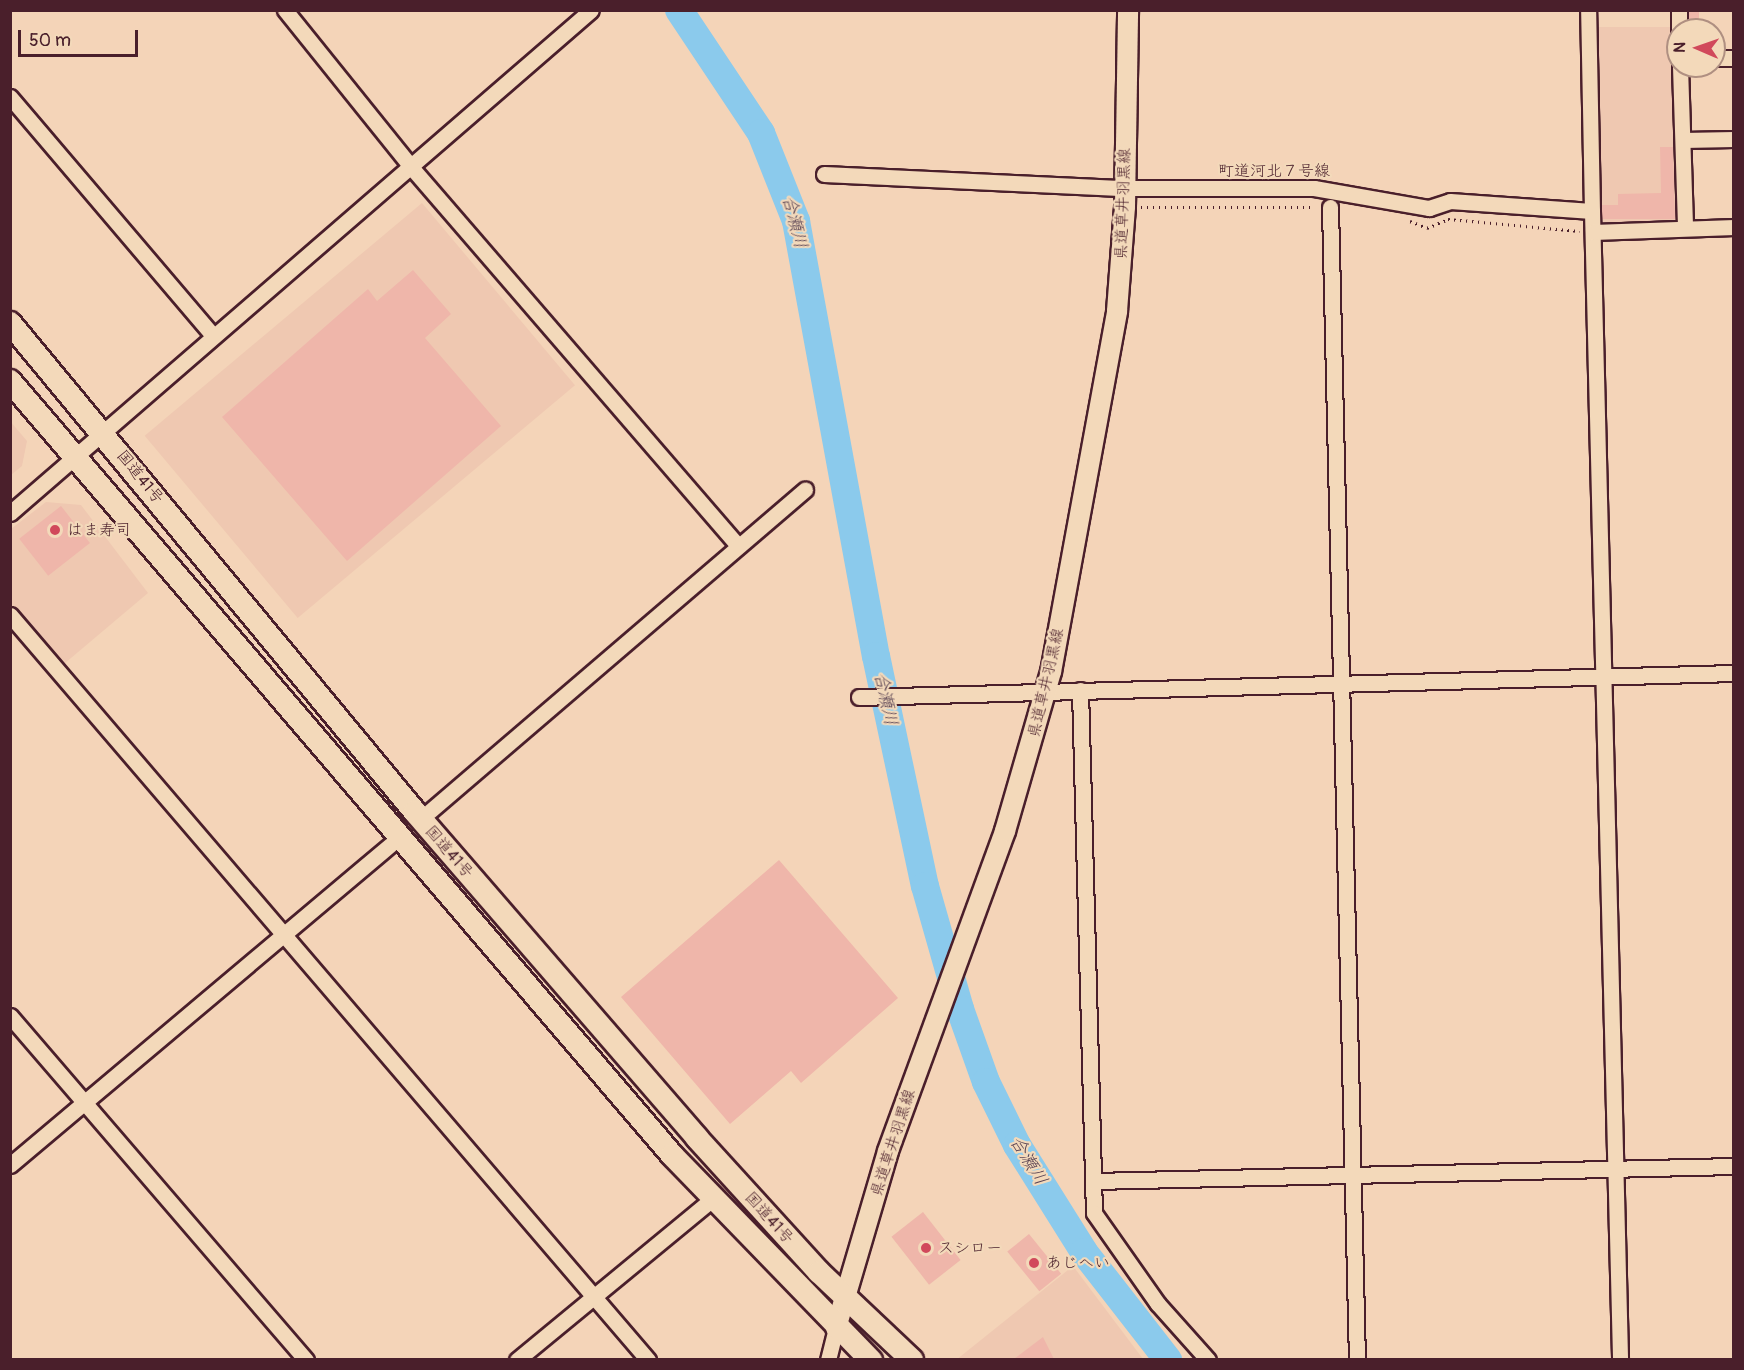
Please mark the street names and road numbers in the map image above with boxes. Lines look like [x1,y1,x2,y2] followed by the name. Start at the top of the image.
[1111,148,1135,260] street label: 県道草井羽黒線
[1218,161,1330,181] street label: 町道河北７号線
[113,446,167,508] street label: 国道41号
[1024,626,1068,740] street label: 県道草井羽黒線
[421,822,477,882] street label: 国道41号
[867,1087,919,1199] street label: 県道草井羽黒線
[741,1188,797,1248] street label: 国道41号

